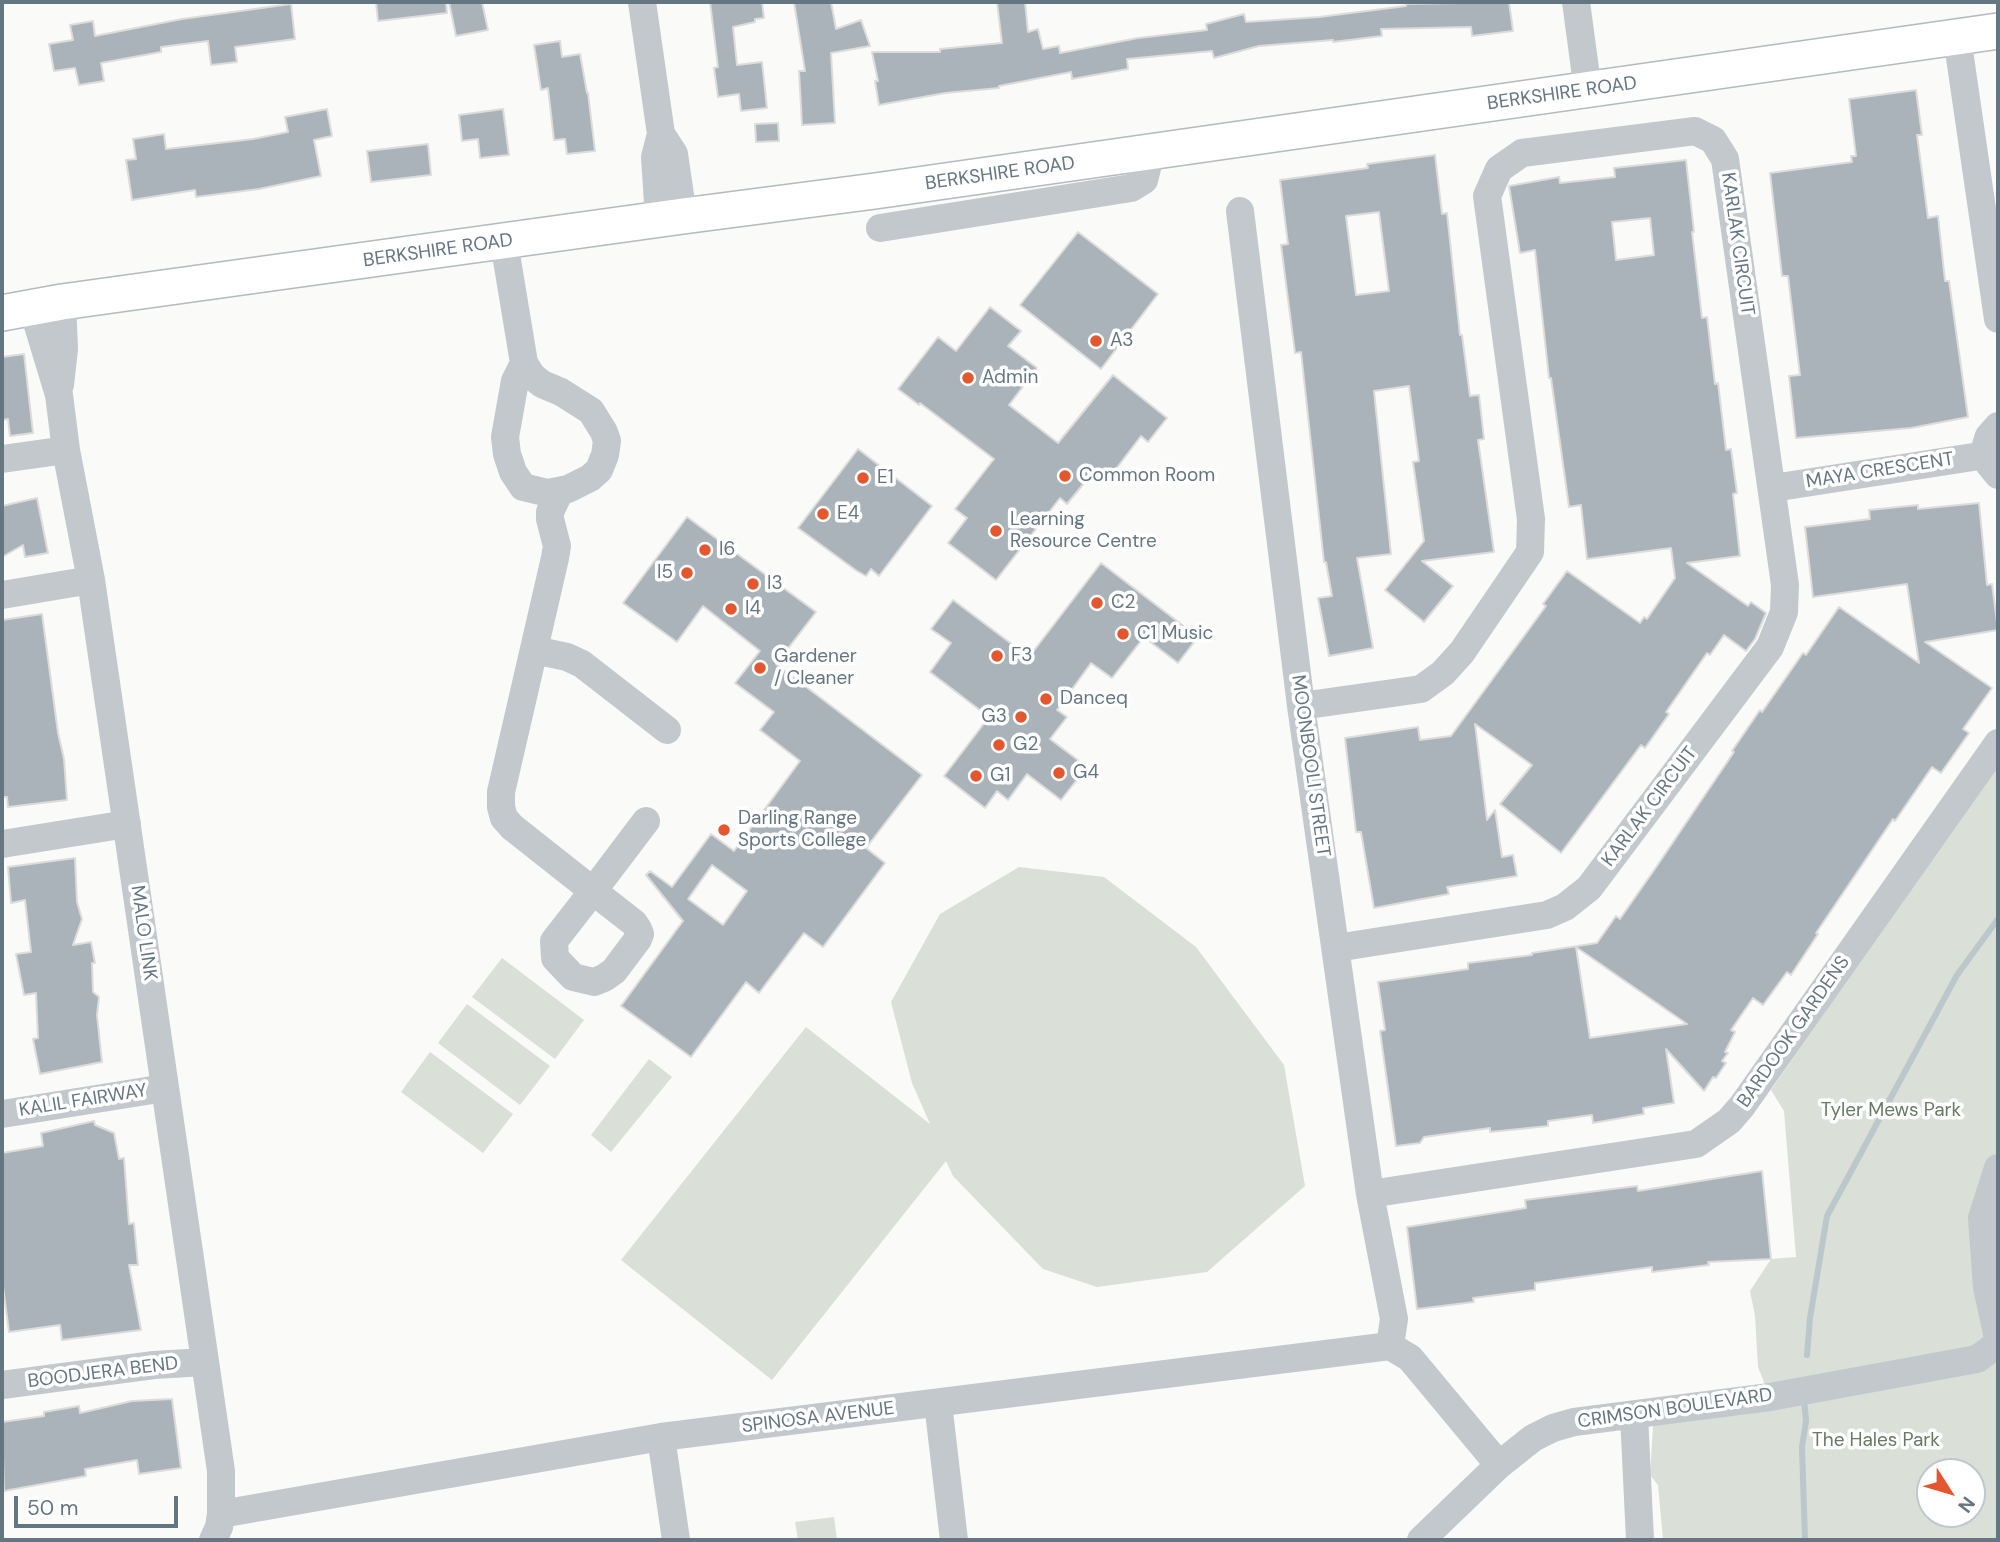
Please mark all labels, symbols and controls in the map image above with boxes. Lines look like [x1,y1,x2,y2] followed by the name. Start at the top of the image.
[1486,72,1638,116] street label: BERKSHIRE ROAD
[924,152,1076,196] street label: BERKSHIRE ROAD
[1716,171,1758,317] street label: KARLAK CIRCUIT
[362,229,514,273] street label: BERKSHIRE ROAD
[1110,330,1133,352] place label: A3
[1088,333,1104,349] marker: A3
[982,367,1038,389] place label: Admin
[960,370,976,386] marker: Admin
[1804,448,1956,494] street label: MAYA CRESCENT
[1079,465,1215,487] place label: Common Room
[877,467,894,489] place label: E1
[1057,468,1073,484] marker: Common Room
[855,470,871,486] marker: E1
[837,503,859,525] place label: E4
[815,506,831,522] marker: E4
[1010,509,1157,553] place label: Learning Resource Centre
[988,523,1004,539] marker: Learning Resource Centre
[719,539,735,561] place label: I6
[697,542,713,558] marker: I6
[657,562,673,584] place label: I5
[679,565,695,581] marker: I5
[767,573,783,595] place label: I3
[745,576,761,592] marker: I3
[1111,592,1136,614] place label: C2
[1089,595,1105,611] marker: C2
[745,598,761,620] place label: I4
[723,601,739,617] marker: I4
[1137,623,1213,645] place label: C1 Music
[1115,626,1131,642] marker: C1 Music
[1011,645,1032,667] place label: F3
[774,646,857,690] place label: Gardener / Cleaner
[989,648,1005,664] marker: F3
[752,660,768,676] marker: Gardener / Cleaner
[1286,673,1334,859] street label: MOONBOOLI STREET
[1060,688,1128,710] place label: Danceq
[1038,691,1054,707] marker: Danceq
[981,706,1007,728] place label: G3
[1013,709,1029,725] marker: G3
[1013,734,1038,756] place label: G2
[991,737,1007,753] marker: G2
[1597,743,1703,871] street label: KARLAK CIRCUIT
[1073,762,1099,784] place label: G4
[990,765,1010,787] place label: G1
[1051,765,1067,781] marker: G4
[968,768,984,784] marker: G1
[738,808,866,852] place label: Darling Range Sports College
[716,822,732,838] marker: Darling Range Sports College
[125,884,161,982] street label: MALO LINK
[1733,952,1855,1112] street label: BARDOOK GARDENS
[17,1080,149,1122] street label: KALIL FAIRWAY
[1821,1100,1961,1122] park label: Tyler Mews Park
[26,1352,180,1394] street label: BOODJERA BEND
[1576,1384,1774,1434] street label: CRIMSON BOULEVARD
[740,1397,896,1439] street label: SPINOSA AVENUE
[1812,1430,1940,1452] park label: The Hales Park
[1916,1458,1986,1528] north arrow
[18,1482,182,1526] scale bar
[1952,1492,1981,1518] text: N
[27,1494,78,1522] text: 50 m

